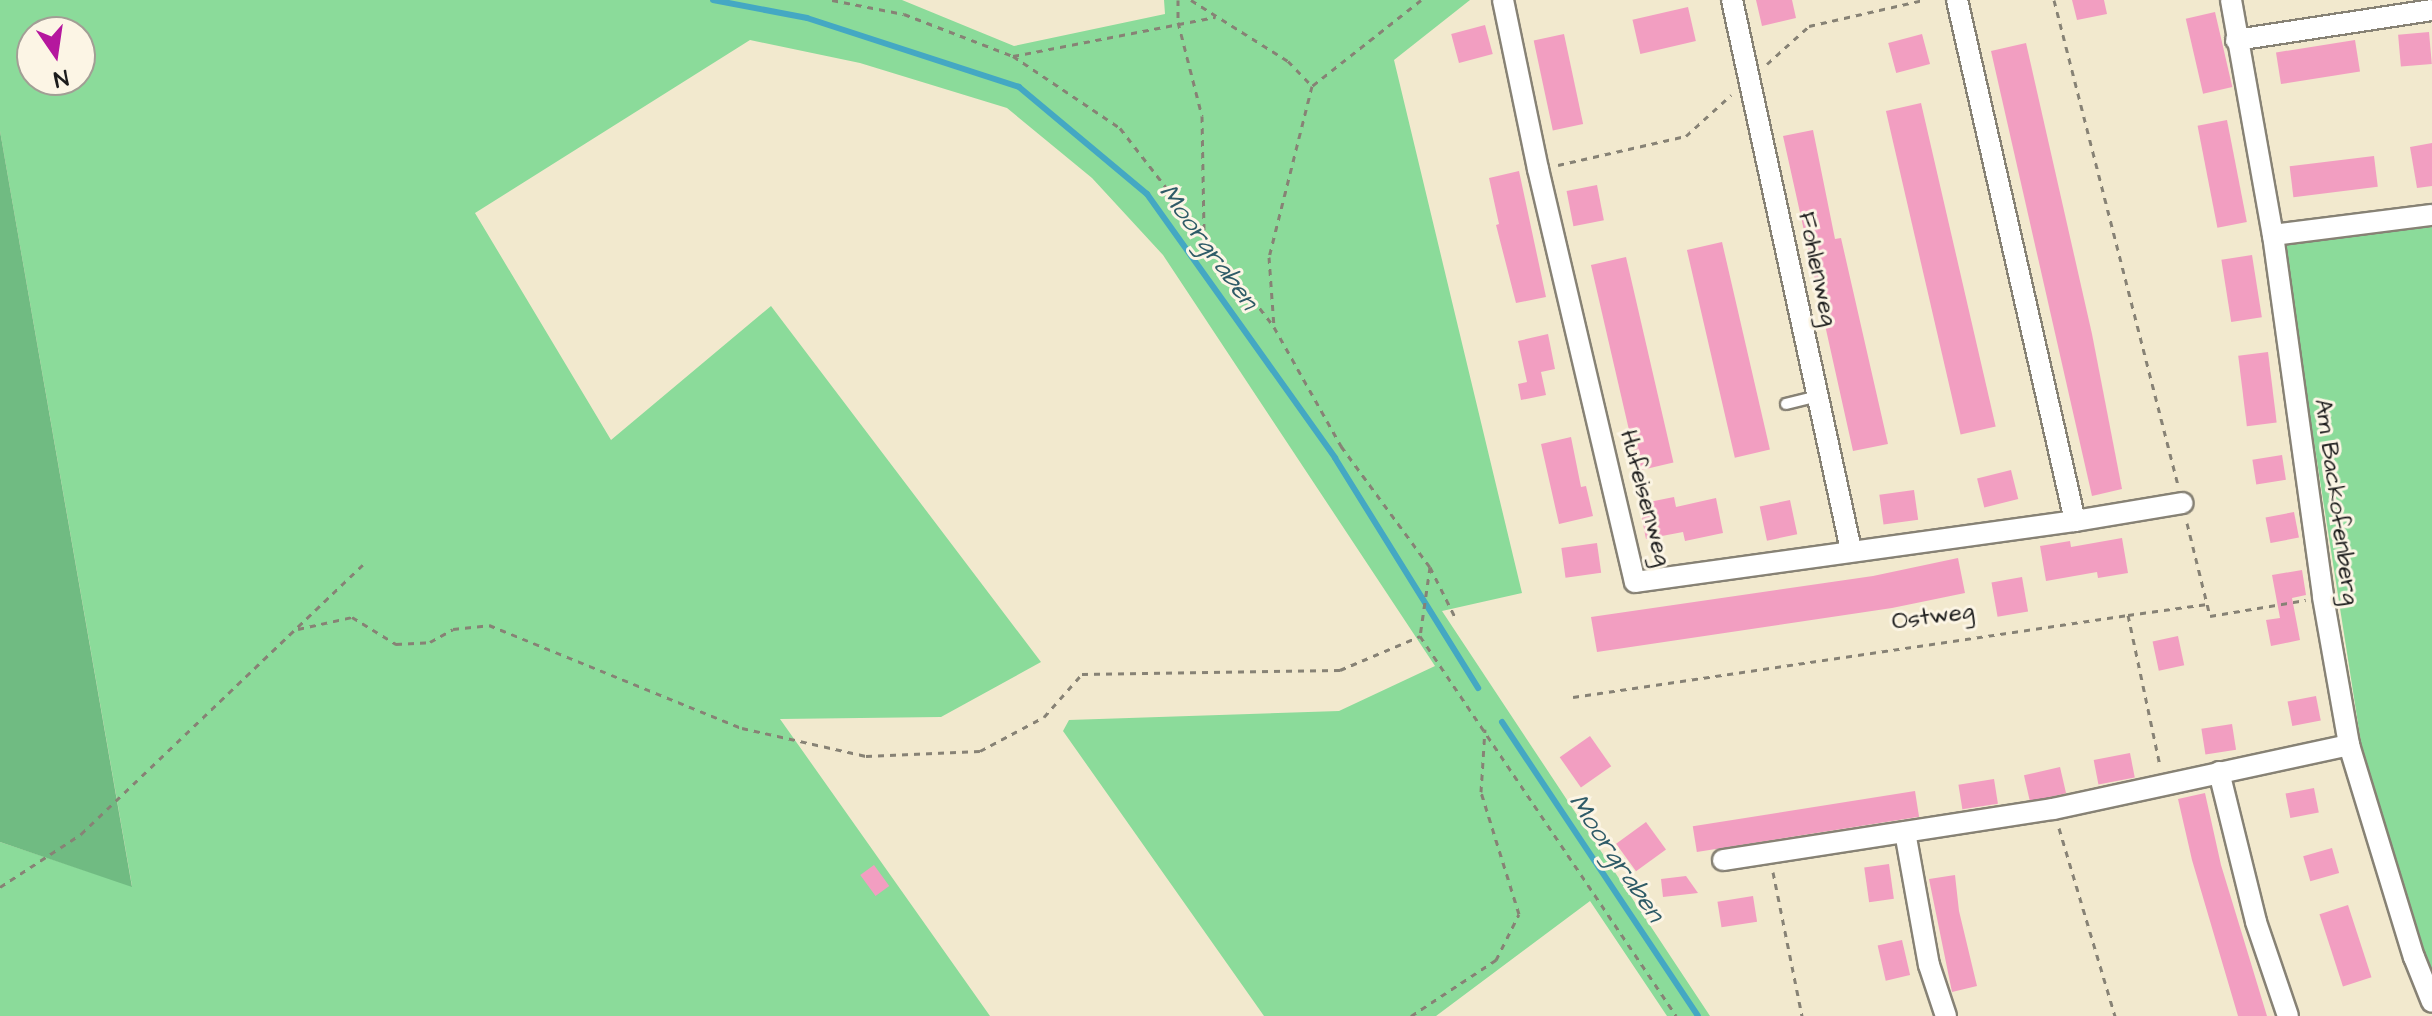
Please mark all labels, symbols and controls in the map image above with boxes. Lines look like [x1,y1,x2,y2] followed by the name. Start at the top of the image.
[16,16,96,96] north arrow
[51,61,71,95] text: N
[1152,178,1264,316] water label: Moorgraben
[1791,210,1843,328] street label: Fohlenweg
[2307,397,2365,607] street label: Am Backofenberg
[1613,427,1677,569] street label: Hufeisenweg
[1890,597,1976,637] street label: Ostweg
[1562,788,1670,928] water label: Moorgraben

